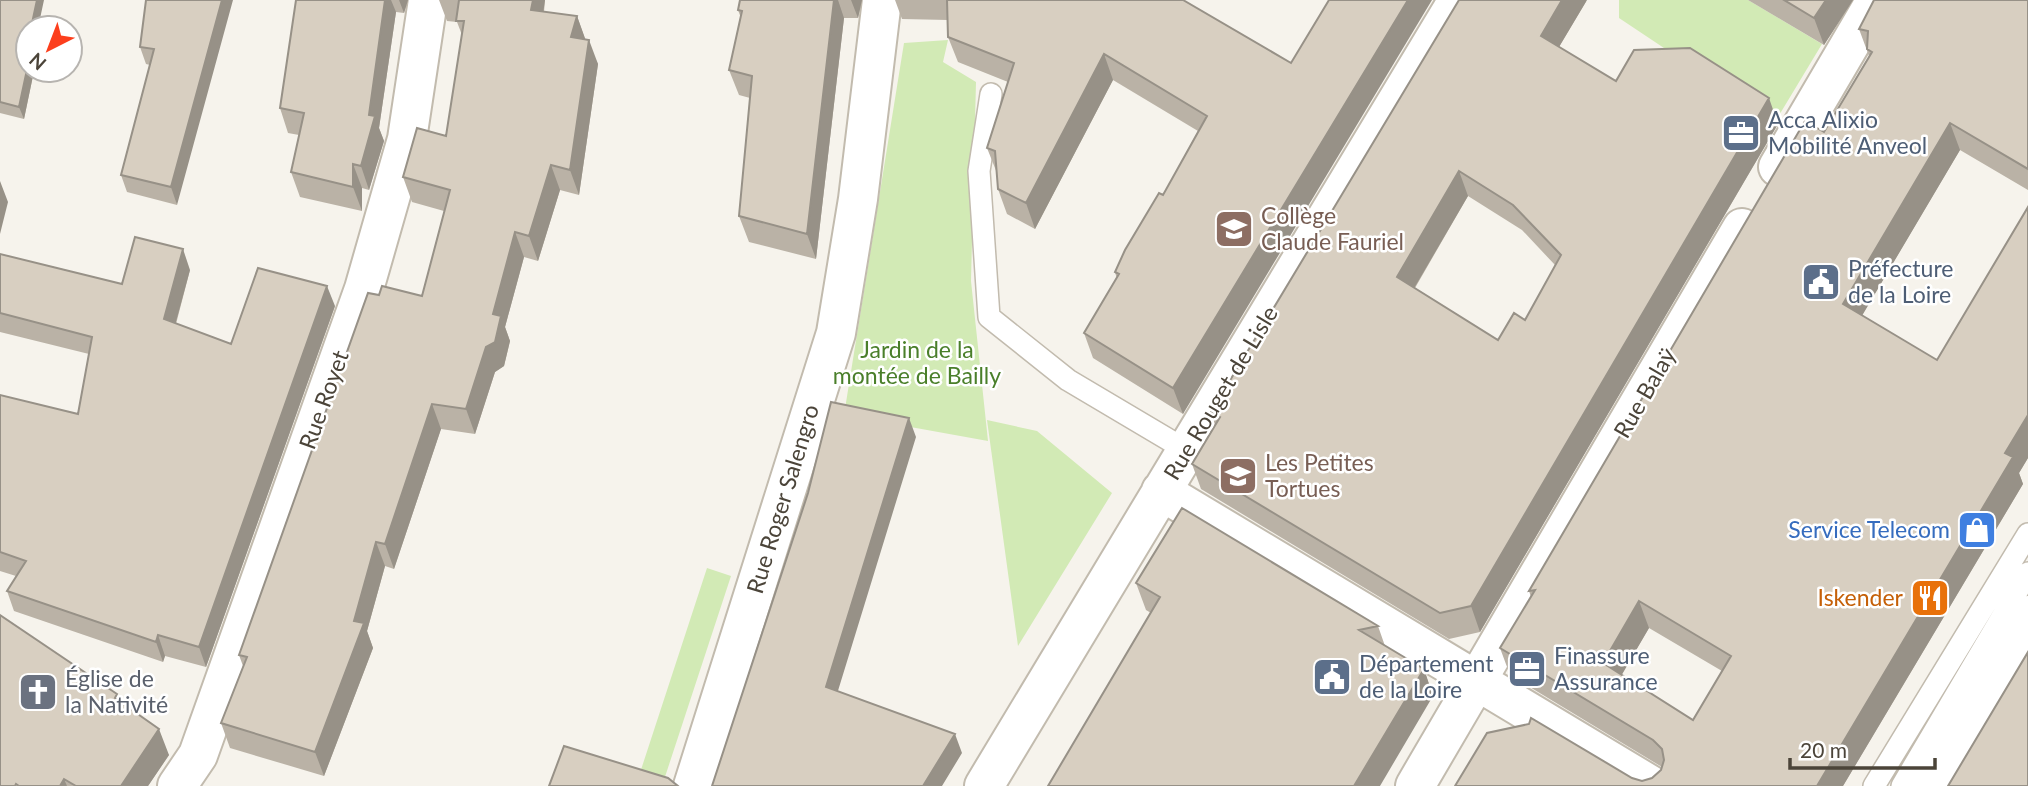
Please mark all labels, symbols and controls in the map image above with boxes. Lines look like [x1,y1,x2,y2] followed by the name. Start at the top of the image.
[14,14,84,84] north arrow
[24,49,50,75] text: N
[1768,105,1927,159] place label: Acca Alixio Mobilité Anveol
[1720,112,1762,154] office icon: Acca Alixio Mobilité Anveol
[1261,201,1404,255] place label: Collège Claude Fauriel
[1213,208,1255,250] school or university icon: Collège Claude Fauriel
[1848,254,1953,308] place label: Préfecture de la Loire
[1800,261,1842,303] public building icon: Préfecture de la Loire
[1157,300,1283,485] street label: Rue Rouget de Lisle
[833,335,1001,389] park label: Jardin de la montée de Bailly
[1607,342,1681,443] street label: Rue Balaÿ
[292,346,354,453] street label: Rue Royet
[740,401,824,597] street label: Rue Roger Salengro
[1265,448,1374,502] place label: Les Petites Tortues
[1217,455,1259,497] school or university icon: Les Petites Tortues
[1956,509,1998,551] shop icon: Service Telecom
[1788,515,1950,543] place label: Service Telecom
[1909,577,1951,619] restaurant icon: Iskender
[1818,583,1904,611] place label: Iskender
[1554,641,1658,695] place label: Finassure Assurance
[1506,648,1548,690] office icon: Finassure Assurance
[1359,649,1494,703] place label: Département de la Loire
[1311,656,1353,698] public building icon: Département de la Loire
[65,664,168,718] place label: Église de la Nativité
[17,671,59,713] church icon: Église de la Nativité
[1790,726,1935,770] scale bar
[1800,737,1847,762] text: 20 m

